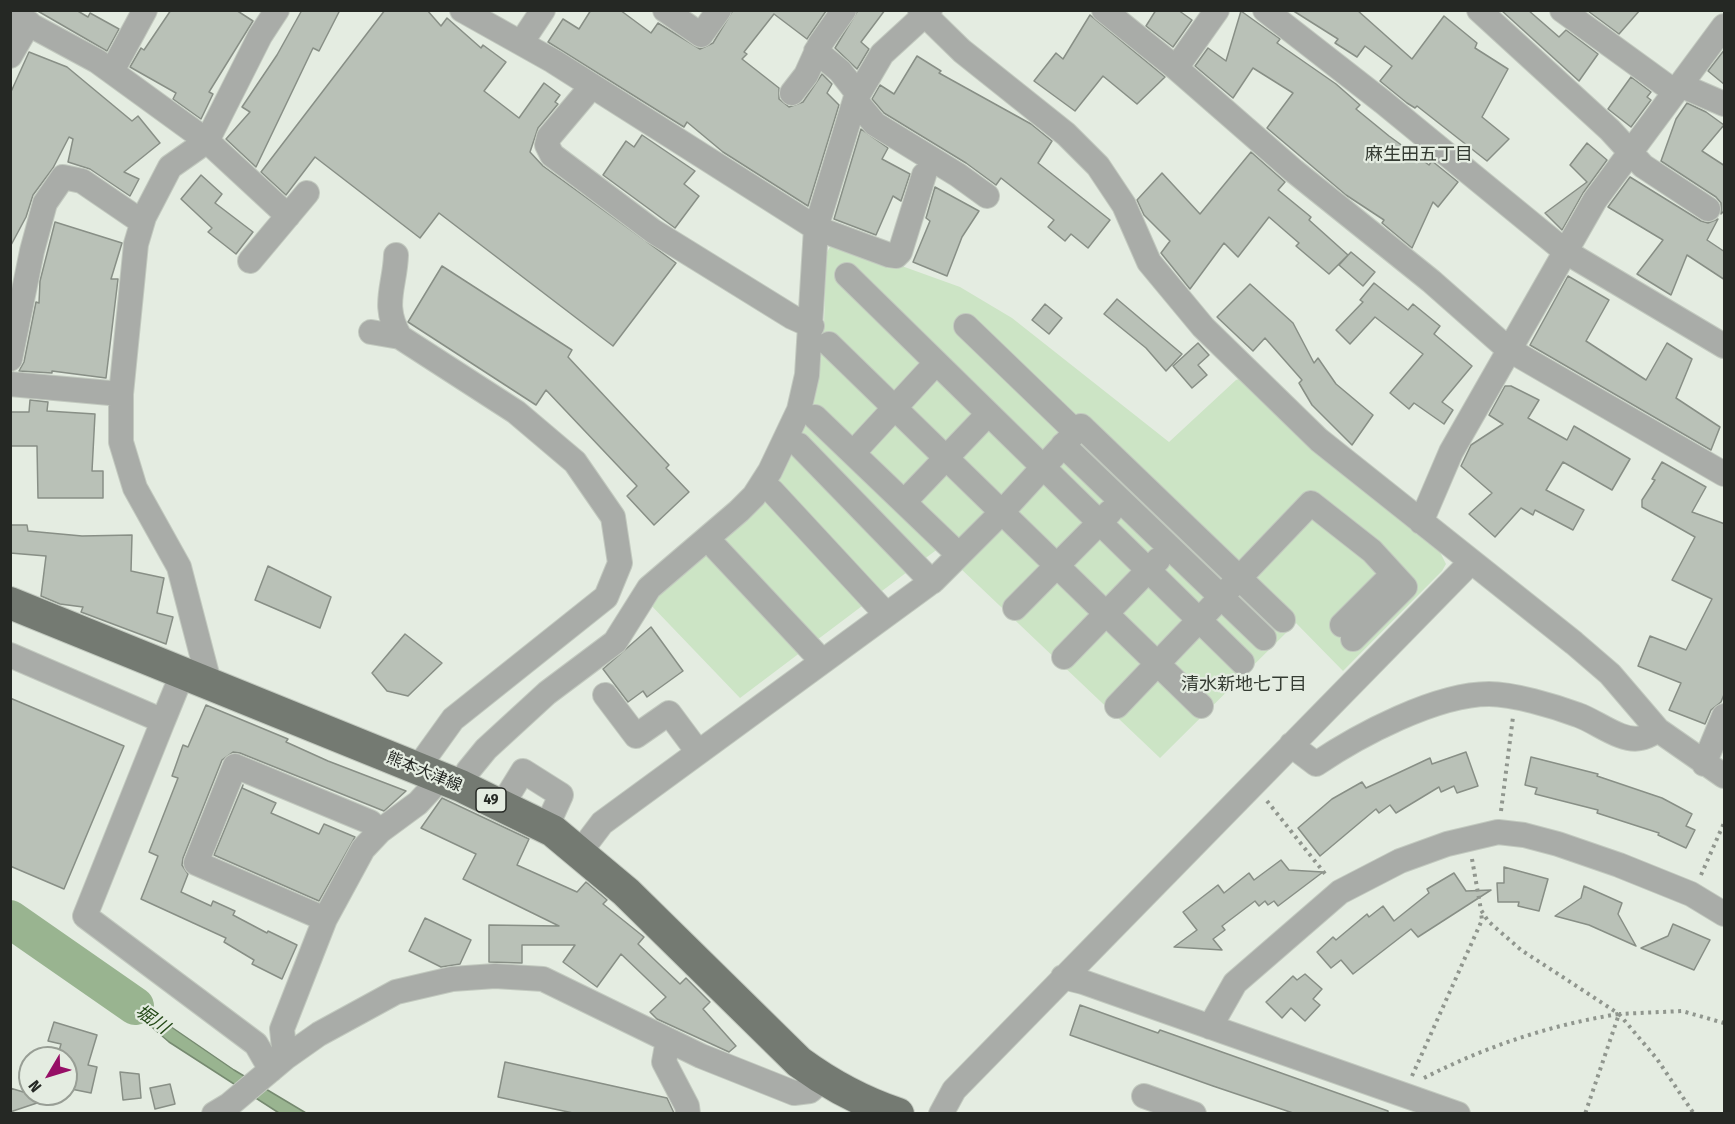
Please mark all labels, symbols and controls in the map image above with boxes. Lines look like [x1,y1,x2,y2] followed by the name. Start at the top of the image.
[1365,144,1473,166] district label: 麻生田五丁目
[1181,674,1307,696] district label: 清水新地七丁目
[383,748,465,796] street label: 熊本大津線
[476,788,506,812] road number: 49
[131,1001,173,1039] water label: 堀川
[18,1046,78,1106] north arrow
[25,1077,45,1096] text: N

